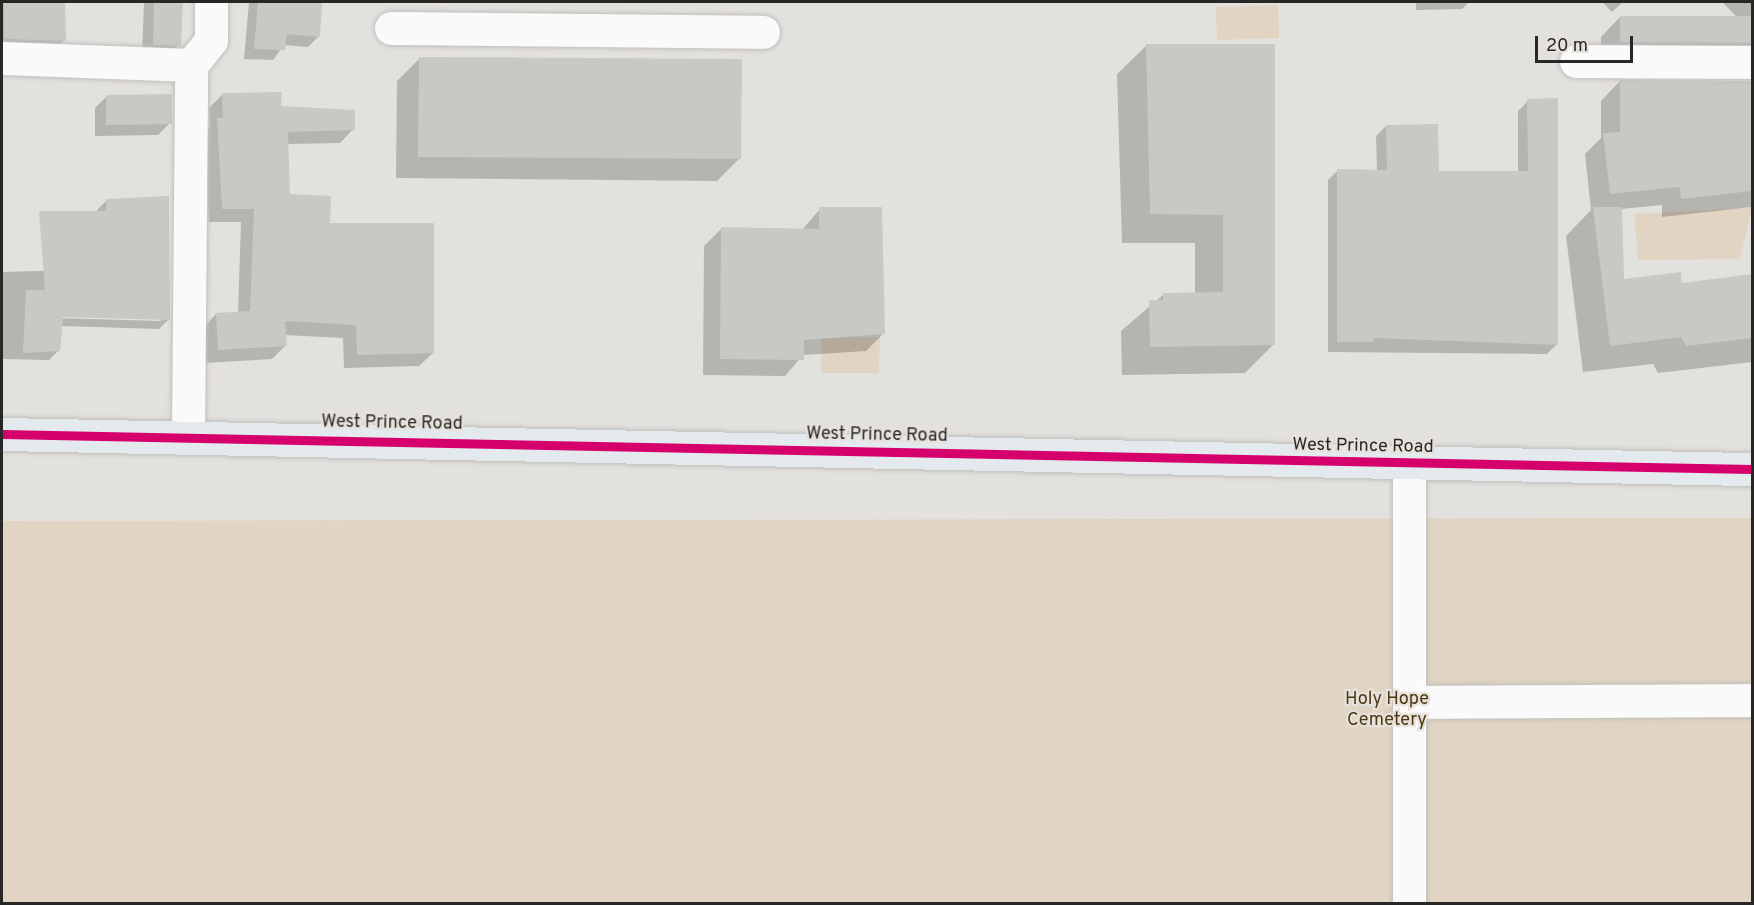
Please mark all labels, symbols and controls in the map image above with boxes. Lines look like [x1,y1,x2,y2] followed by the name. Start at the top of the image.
[1538,24,1636,62] scale bar
[1546,35,1588,58] text: 20 m
[321,412,463,436] street label: West Prince Road
[806,424,948,448] street label: West Prince Road
[1292,435,1434,459] street label: West Prince Road
[1345,690,1429,732] park label: Holy Hope Cemetery

